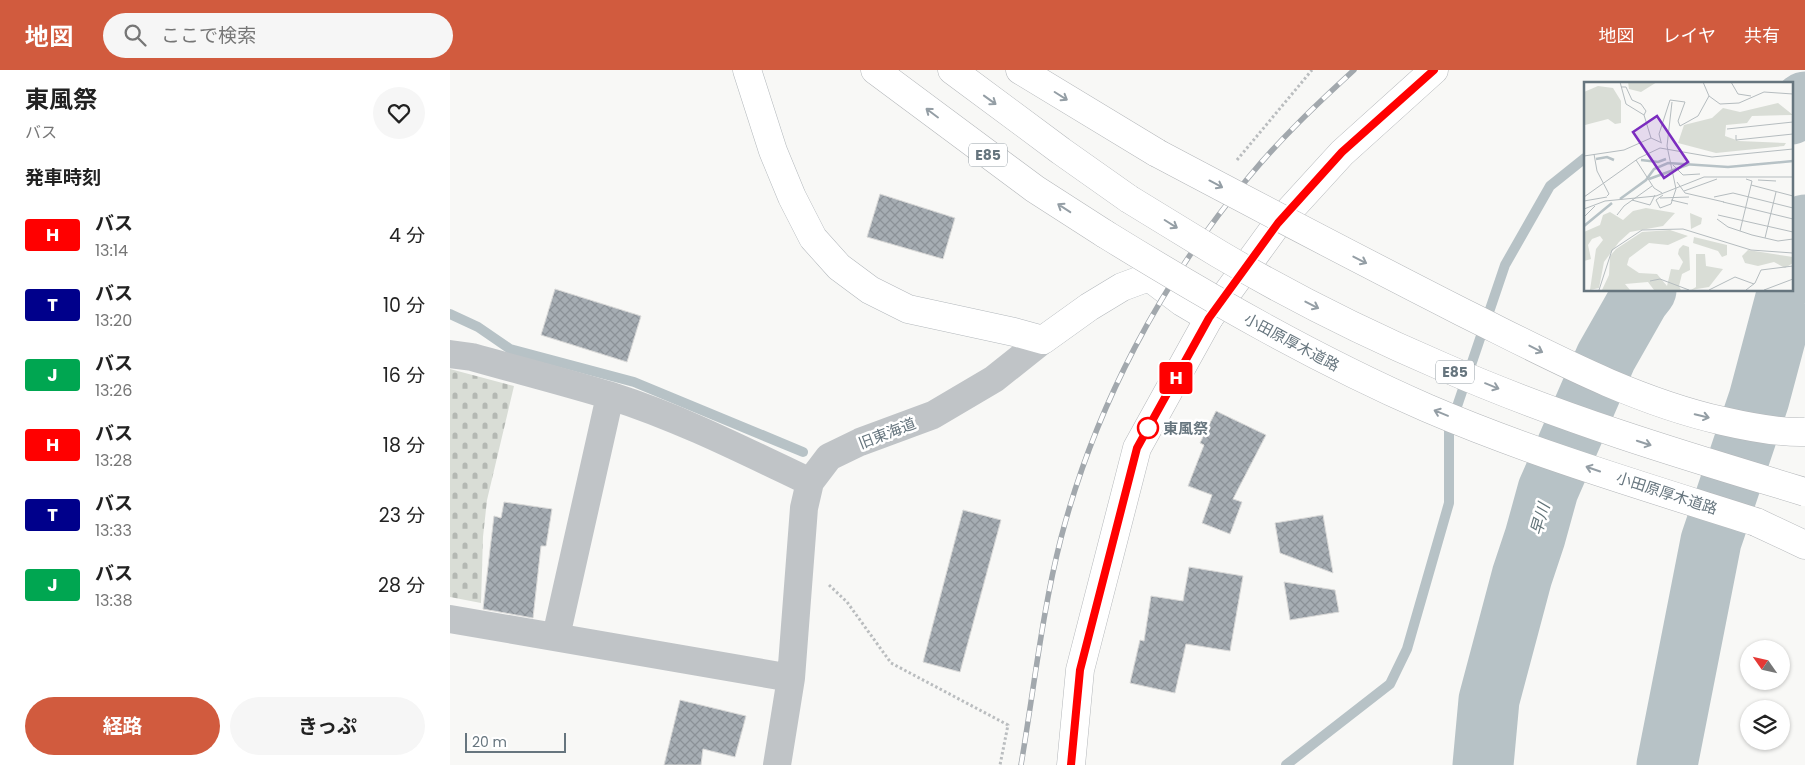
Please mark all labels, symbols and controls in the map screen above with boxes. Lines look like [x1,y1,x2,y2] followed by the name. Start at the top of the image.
[103,13,453,58] search box
[25,20,73,53] text: 地図
[121,21,149,49] icon: search
[161,22,256,49] text: ここで検索
[1599,23,1635,48] text: 地図
[1663,23,1716,48] text: レイヤ
[1744,23,1780,48] text: 共有
[1584,82,1792,291] inset map
[25,83,97,116] text: 東風祭
[373,87,425,139] button: heart
[1054,91,1068,101] one-way arrow
[983,95,997,105] one-way arrow
[925,108,939,118] one-way arrow
[25,121,57,144] text: バス
[969,144,1007,166] road number: E85
[25,164,101,191] text: 発車時刻
[1208,180,1222,190] one-way arrow
[1057,202,1071,213] one-way arrow
[95,210,133,237] text: バス
[1163,220,1177,230] one-way arrow
[46,222,59,247] text: H
[389,222,425,249] text: 4 分
[95,239,128,262] text: 13:14
[1352,255,1367,265] one-way arrow
[95,280,133,307] text: バス
[47,292,58,317] text: T
[383,292,425,319] text: 10 分
[1304,301,1319,310] one-way arrow
[1241,308,1343,376] street label: 小田原厚木道路
[95,309,132,332] text: 13:20
[1528,345,1543,354] one-way arrow
[95,350,133,377] text: バス
[1436,360,1474,384] road number: E85
[47,362,58,387] text: J
[383,362,425,389] text: 16 分
[1160,362,1192,394] line badge: H
[1169,365,1183,390] text: H
[95,379,132,402] text: 13:26
[1484,382,1499,392] one-way arrow
[1433,408,1449,417] one-way arrow
[855,412,919,454] street label: 旧東海道
[1694,412,1710,421] one-way arrow
[1137,417,1159,439] marker: 東風祭
[1163,418,1208,439] place label: 東風祭
[95,420,133,447] text: バス
[46,432,59,457] text: H
[383,432,425,459] text: 18 分
[1636,438,1652,448] one-way arrow
[95,449,132,472] text: 13:28
[1586,464,1601,473] one-way arrow
[1614,467,1720,519] street label: 小田原厚木道路
[95,490,133,517] text: バス
[1525,499,1556,538] water label: 早川
[47,502,58,527] text: T
[379,502,425,529] text: 23 分
[95,519,132,542] text: 13:33
[95,560,133,587] text: バス
[47,572,58,597] text: J
[378,572,425,599] text: 28 分
[95,589,132,612] text: 13:38
[1740,640,1790,690] north arrow
[1740,640,1790,750] map controls
[25,697,220,755] button: 経路
[230,697,425,755] button: きっぷ
[1740,700,1790,750] button: layers
[465,730,566,753] scale bar
[472,732,507,752] text: 20 m

